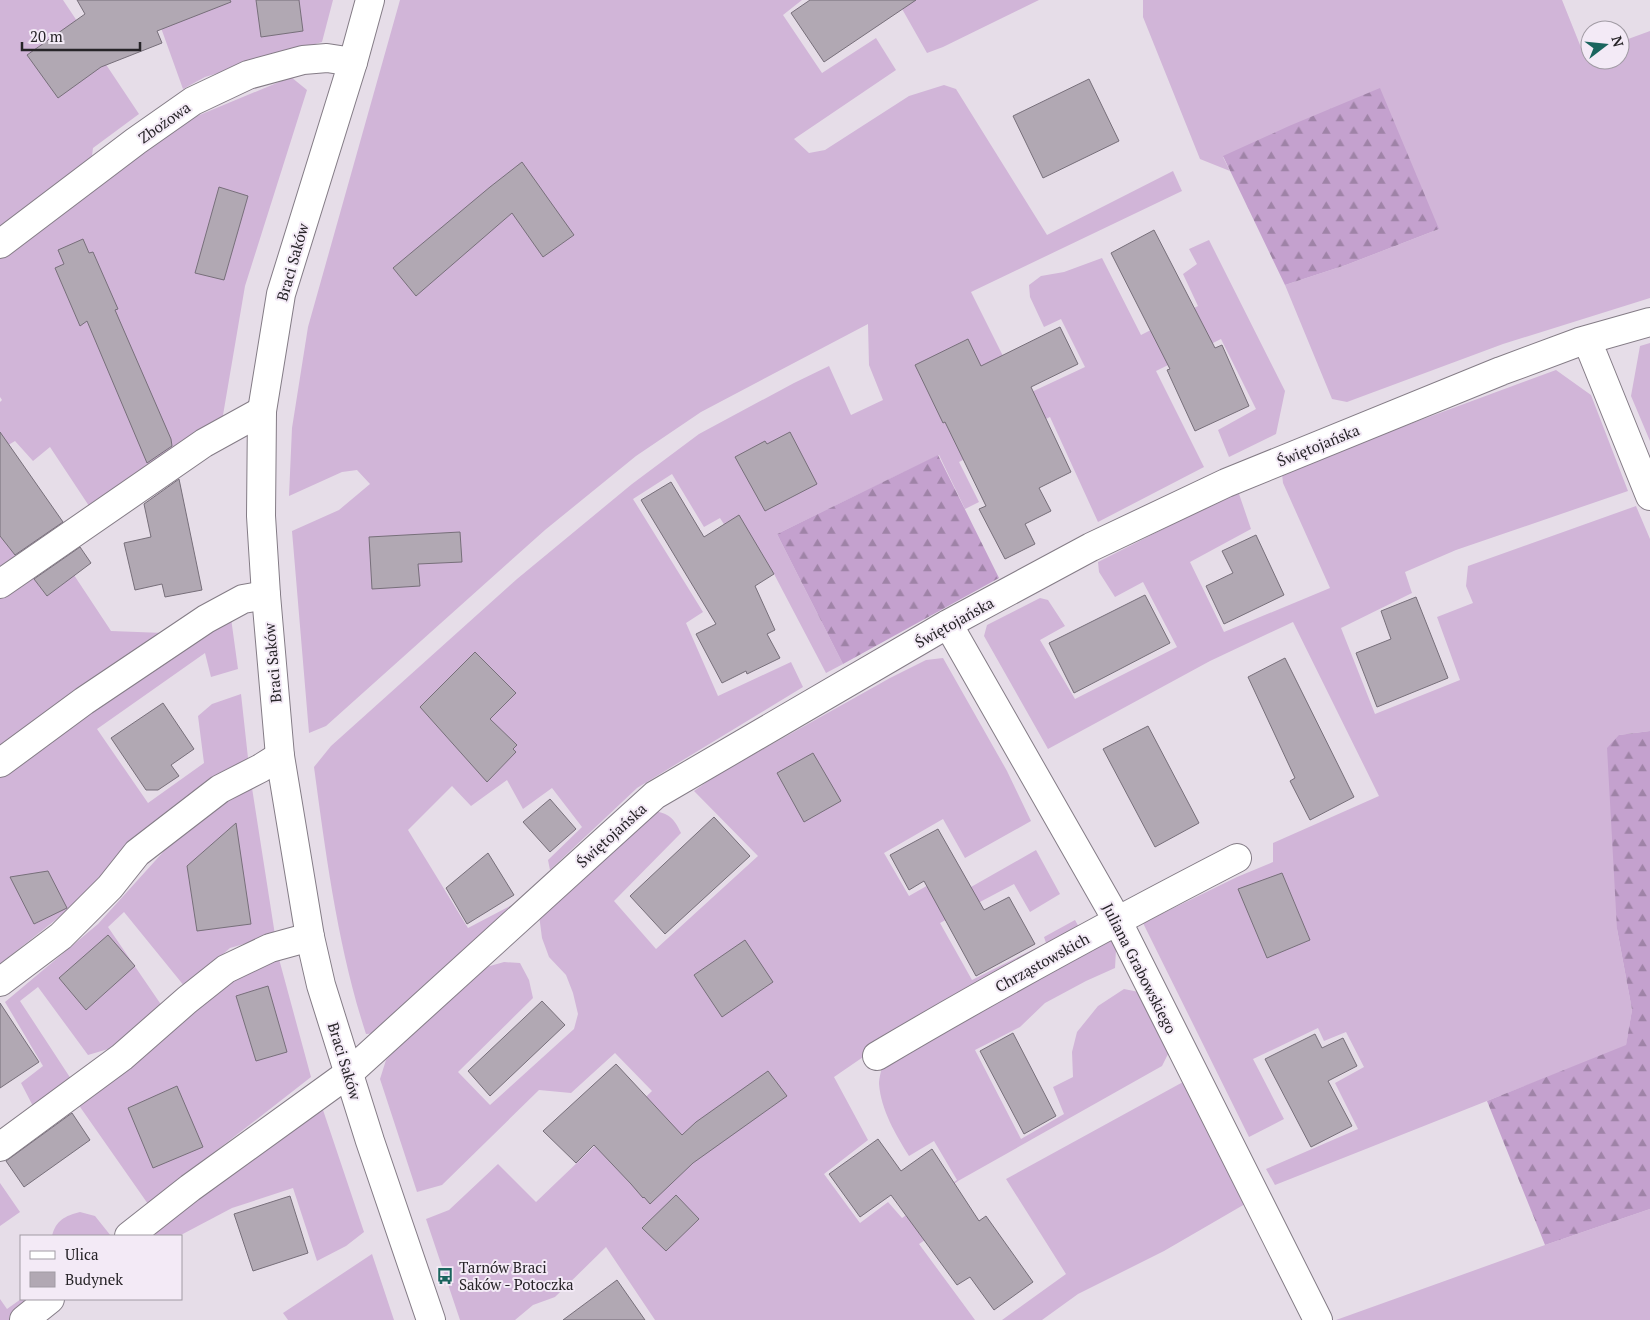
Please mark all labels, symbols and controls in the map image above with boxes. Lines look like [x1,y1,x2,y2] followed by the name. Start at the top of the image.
[22,20,140,52] scale bar
[1580,20,1630,70] north arrow
[30,26,63,46] text: 20 m
[1607,34,1629,49] text: N
[134,97,194,147] street label: Zbożowa
[271,220,313,303] street label: Braci Saków
[1274,419,1363,471] street label: Świętojańska
[911,592,997,652] street label: Świętojańska
[258,621,285,704] street label: Braci Saków
[572,798,651,872] street label: Świętojańska
[1098,899,1182,1037] street label: Juliana Grabowskiego
[991,928,1093,996] street label: Chrząstowskich
[324,1020,367,1103] street label: Braci Saków
[20,1235,182,1300] legend
[65,1244,99,1264] text: Ulica
[459,1257,574,1294] place label: Tarnów Braci Saków - Potoczka
[435,1266,455,1286] bus stop icon: Tarnów Braci Saków - Potoczka
[65,1269,123,1289] text: Budynek

